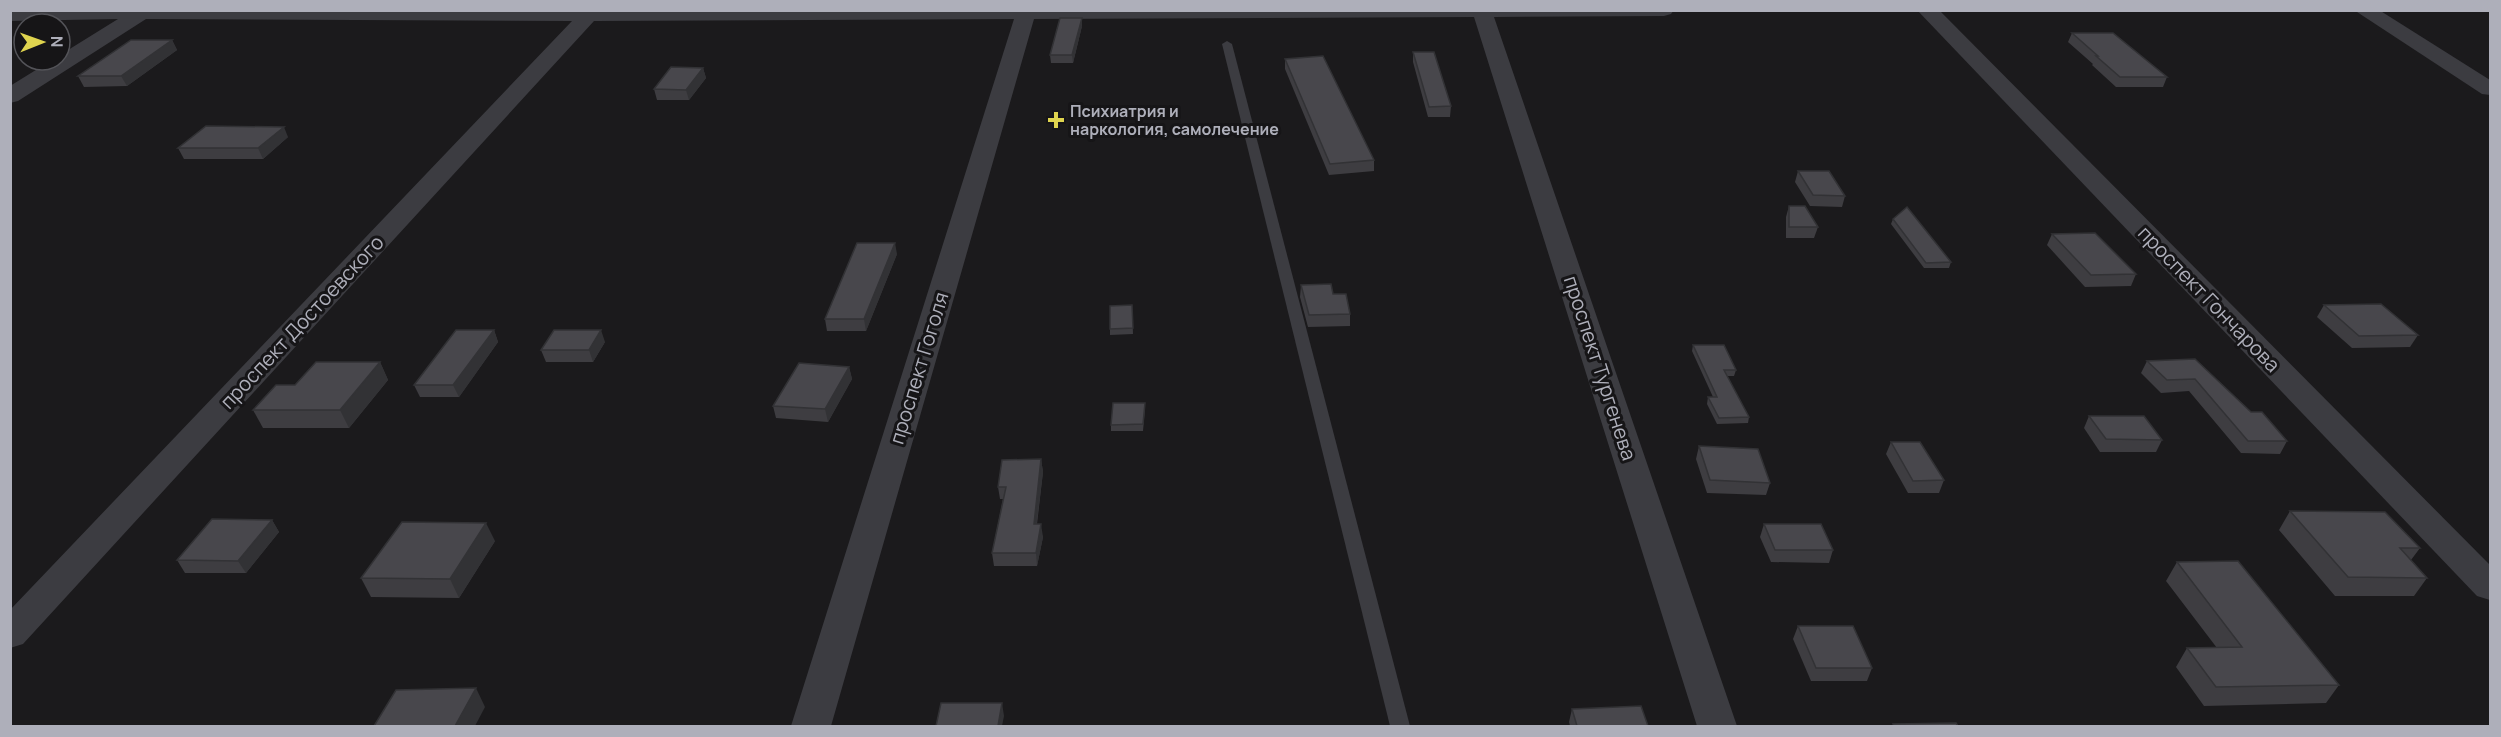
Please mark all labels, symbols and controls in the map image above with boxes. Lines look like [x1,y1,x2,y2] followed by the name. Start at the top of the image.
[12,12,72,72] north arrow
[46,36,68,48] text: N
[1070,100,1279,140] place label: Психиатрия и наркология, самолечение
[1047,111,1065,129] marker: Психиатрия и наркология, самолечение
[2132,220,2286,378] street label: проспект Гончарова
[214,229,389,414] street label: проспект Достоевского
[1558,272,1643,464] street label: проспект Тургенева
[883,289,954,447] street label: проспект Гоголя

